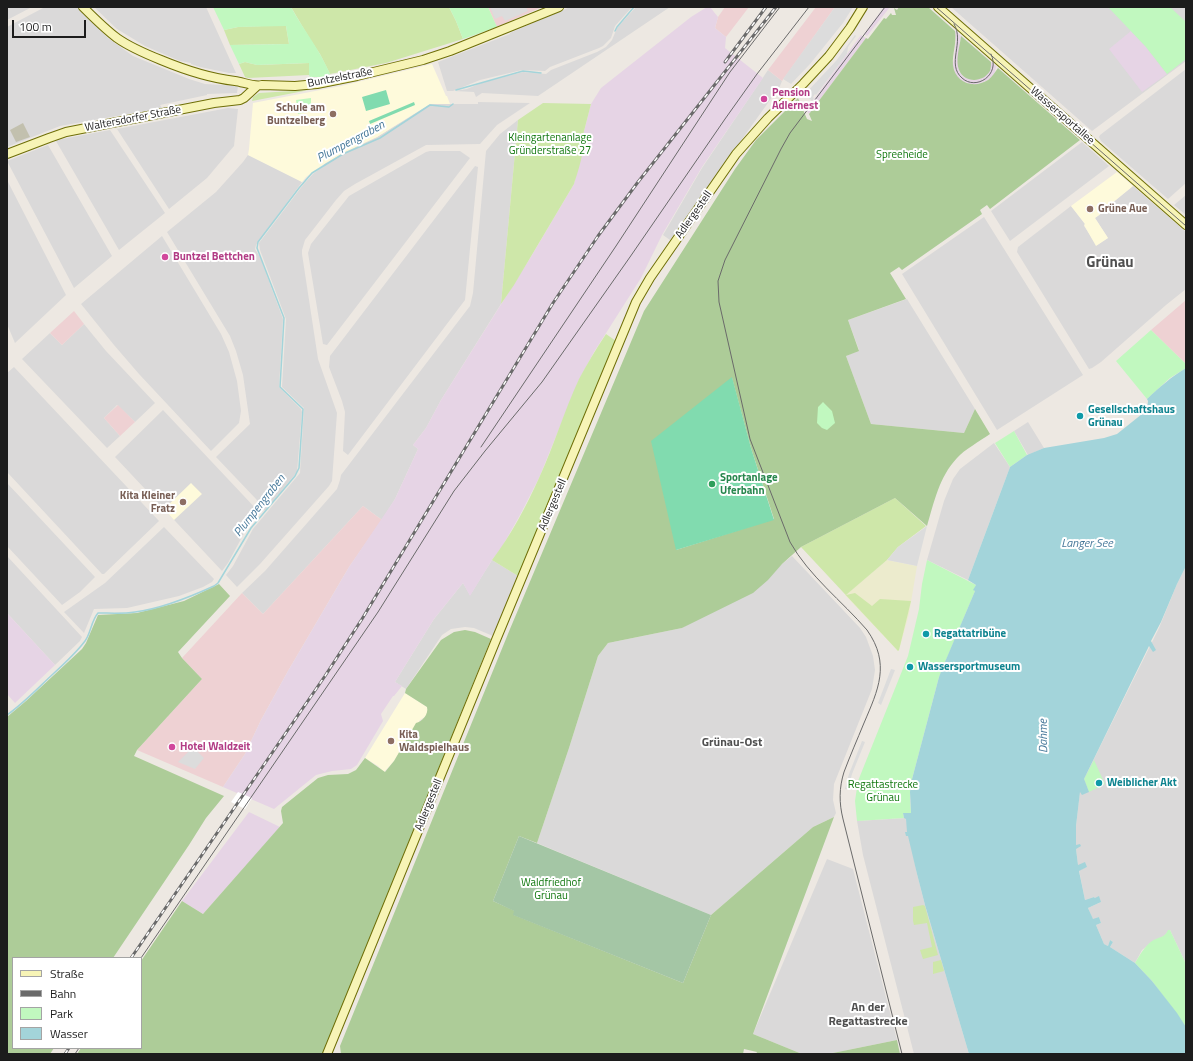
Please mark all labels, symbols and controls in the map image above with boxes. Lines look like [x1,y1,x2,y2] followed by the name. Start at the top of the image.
[14,12,88,38] scale bar
[19,17,52,36] text: 100 m
[307,65,373,91] street label: Buntzelstraße
[1027,85,1097,147] street label: Wassersportallee
[772,86,818,112] place label: Pension Adlernest
[759,94,769,104] marker: Pension Adlernest
[267,101,325,127] place label: Schule am Buntzelberg
[84,103,182,135] street label: Waltersdorfer Straße
[328,109,338,119] marker: Schule am Buntzelberg
[315,118,387,166] water label: Plumpengraben
[508,131,592,157] park label: Kleingartenanlage Gründerstraße 27
[876,148,928,162] park label: Spreeheide
[673,189,715,241] street label: Adlergestell
[1098,202,1147,216] place label: Grüne Aue
[1085,204,1095,214] marker: Grüne Aue
[173,250,255,264] place label: Buntzel Bettchen
[160,252,170,262] marker: Buntzel Bettchen
[1086,254,1134,272] district label: Grünau
[1088,403,1175,429] place label: Gesellschaftshaus Grünau
[1075,411,1085,421] marker: Gesellschaftshaus Grünau
[720,471,778,497] place label: Sportanlage Uferbahn
[231,472,289,540] water label: Plumpengraben
[536,477,570,533] street label: Adlergestell
[707,479,717,489] marker: Sportanlage Uferbahn
[120,489,175,515] place label: Kita Kleiner Fratz
[178,497,188,507] marker: Kita Kleiner Fratz
[1061,537,1113,551] water label: Langer See
[934,627,1006,641] place label: Regattatribüne
[921,629,931,639] marker: Regattatribüne
[918,660,1020,674] place label: Wassersportmuseum
[905,662,915,672] marker: Wassersportmuseum
[1037,719,1051,753] water label: Dahme
[399,728,469,754] place label: Kita Waldspielhaus
[386,736,396,746] marker: Kita Waldspielhaus
[702,736,762,750] district label: Grünau-Ost
[180,740,250,754] place label: Hotel Waldzeit
[167,742,177,752] marker: Hotel Waldzeit
[1107,776,1177,790] place label: Weiblicher Akt
[413,777,445,833] street label: Adlergestell
[848,778,918,804] park label: Regattastrecke Grünau
[1094,778,1104,788] marker: Weiblicher Akt
[521,876,581,902] park label: Waldfriedhof Grünau
[12,957,142,1049] legend
[50,964,84,983] text: Straße
[50,984,76,1003] text: Bahn
[828,1001,908,1029] district label: An der Regattastrecke
[50,1004,73,1023] text: Park
[50,1024,88,1043] text: Wasser

